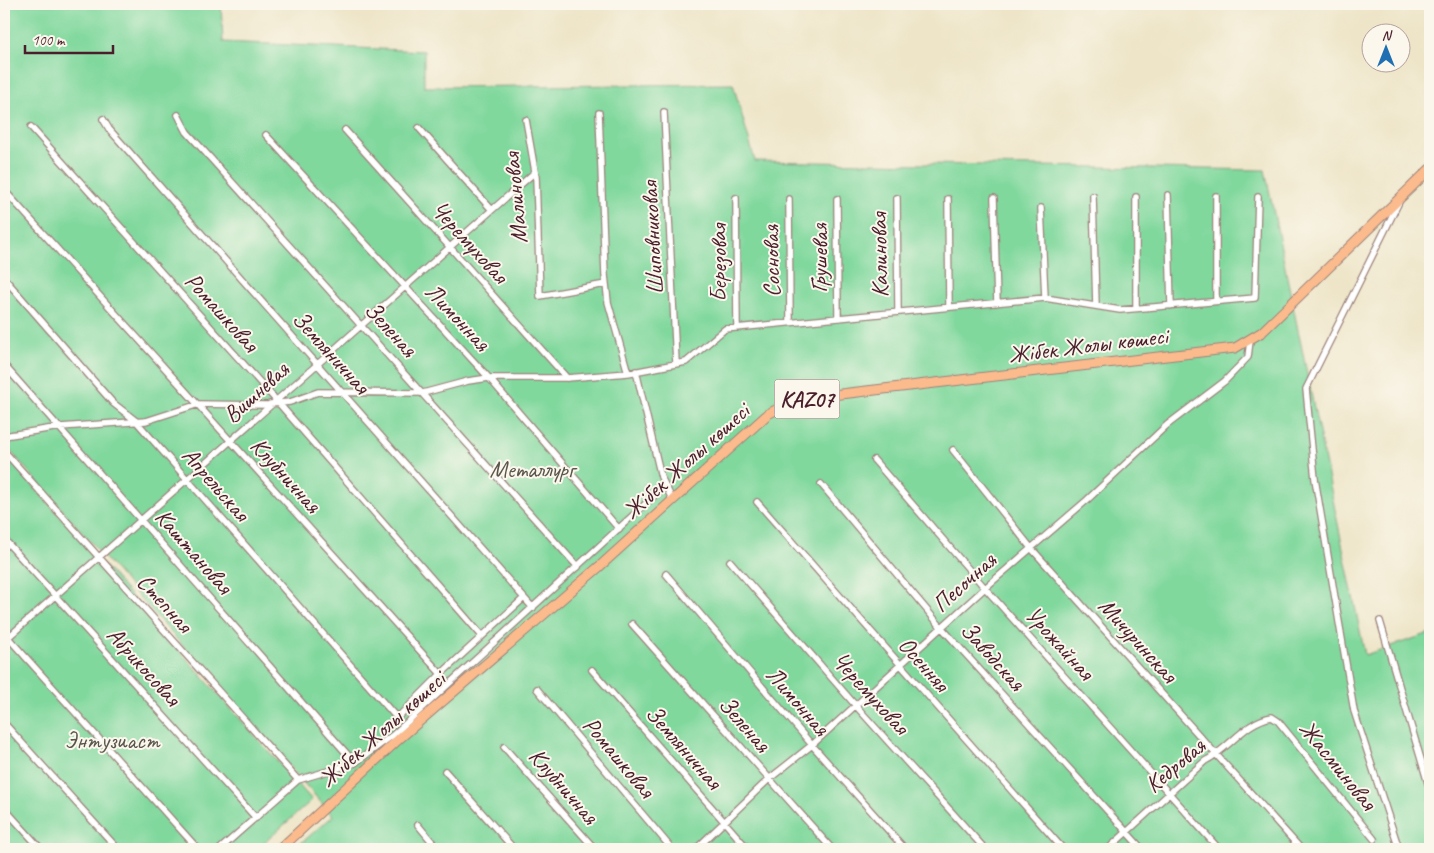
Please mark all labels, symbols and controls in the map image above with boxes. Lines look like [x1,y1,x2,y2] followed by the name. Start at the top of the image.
[25,22,112,54] scale bar
[1362,22,1412,72] north arrow
[1382,27,1393,44] text: N
[32,31,66,50] text: 100 m
[496,150,534,245] street label: Малиновая
[634,179,670,295] street label: Шиповниковая
[425,194,516,291] street label: Черемуховая
[863,211,895,298] street label: Калиновая
[703,222,733,302] street label: Березовая
[804,222,834,293] street label: Грушевая
[755,223,787,297] street label: Сосновая
[179,266,266,359] street label: Ромашковая
[419,277,498,358] street label: Лимонная
[358,295,425,364] street label: Зеленая
[286,304,377,401] street label: Земляничная
[1007,320,1172,370] street label: Жібек Жолы көшесі
[217,354,296,429] street label: Вишневая
[774,379,840,418] road number: KAZ07
[616,395,757,526] street label: Жібек Жолы көшесі
[244,431,329,520] street label: Клубничная
[176,441,258,529] street label: Апрельская
[489,454,578,484] park label: Металлург
[149,502,240,601] street label: Каштановая
[926,544,1003,619] street label: Песочная
[131,567,201,640] street label: Степная
[1092,591,1185,690] street label: Мичуринская
[1019,600,1102,687] street label: Урожайная
[954,615,1033,698] street label: Заводская
[101,620,188,713] street label: Абрикосовая
[892,630,957,699] street label: Осенняя
[826,645,917,742] street label: Черемуховая
[760,660,837,743] street label: Лимонная
[312,663,453,794] street label: Жібек Жолы көшесі
[712,690,779,759] street label: Зеленая
[639,699,730,796] street label: Земляничная
[576,710,663,805] street label: Ромашковая
[1293,714,1384,817] street label: Жасминовая
[65,725,161,755] park label: Энтузиаст
[1138,730,1213,799] street label: Кедровая
[523,742,606,831] street label: Клубничная

